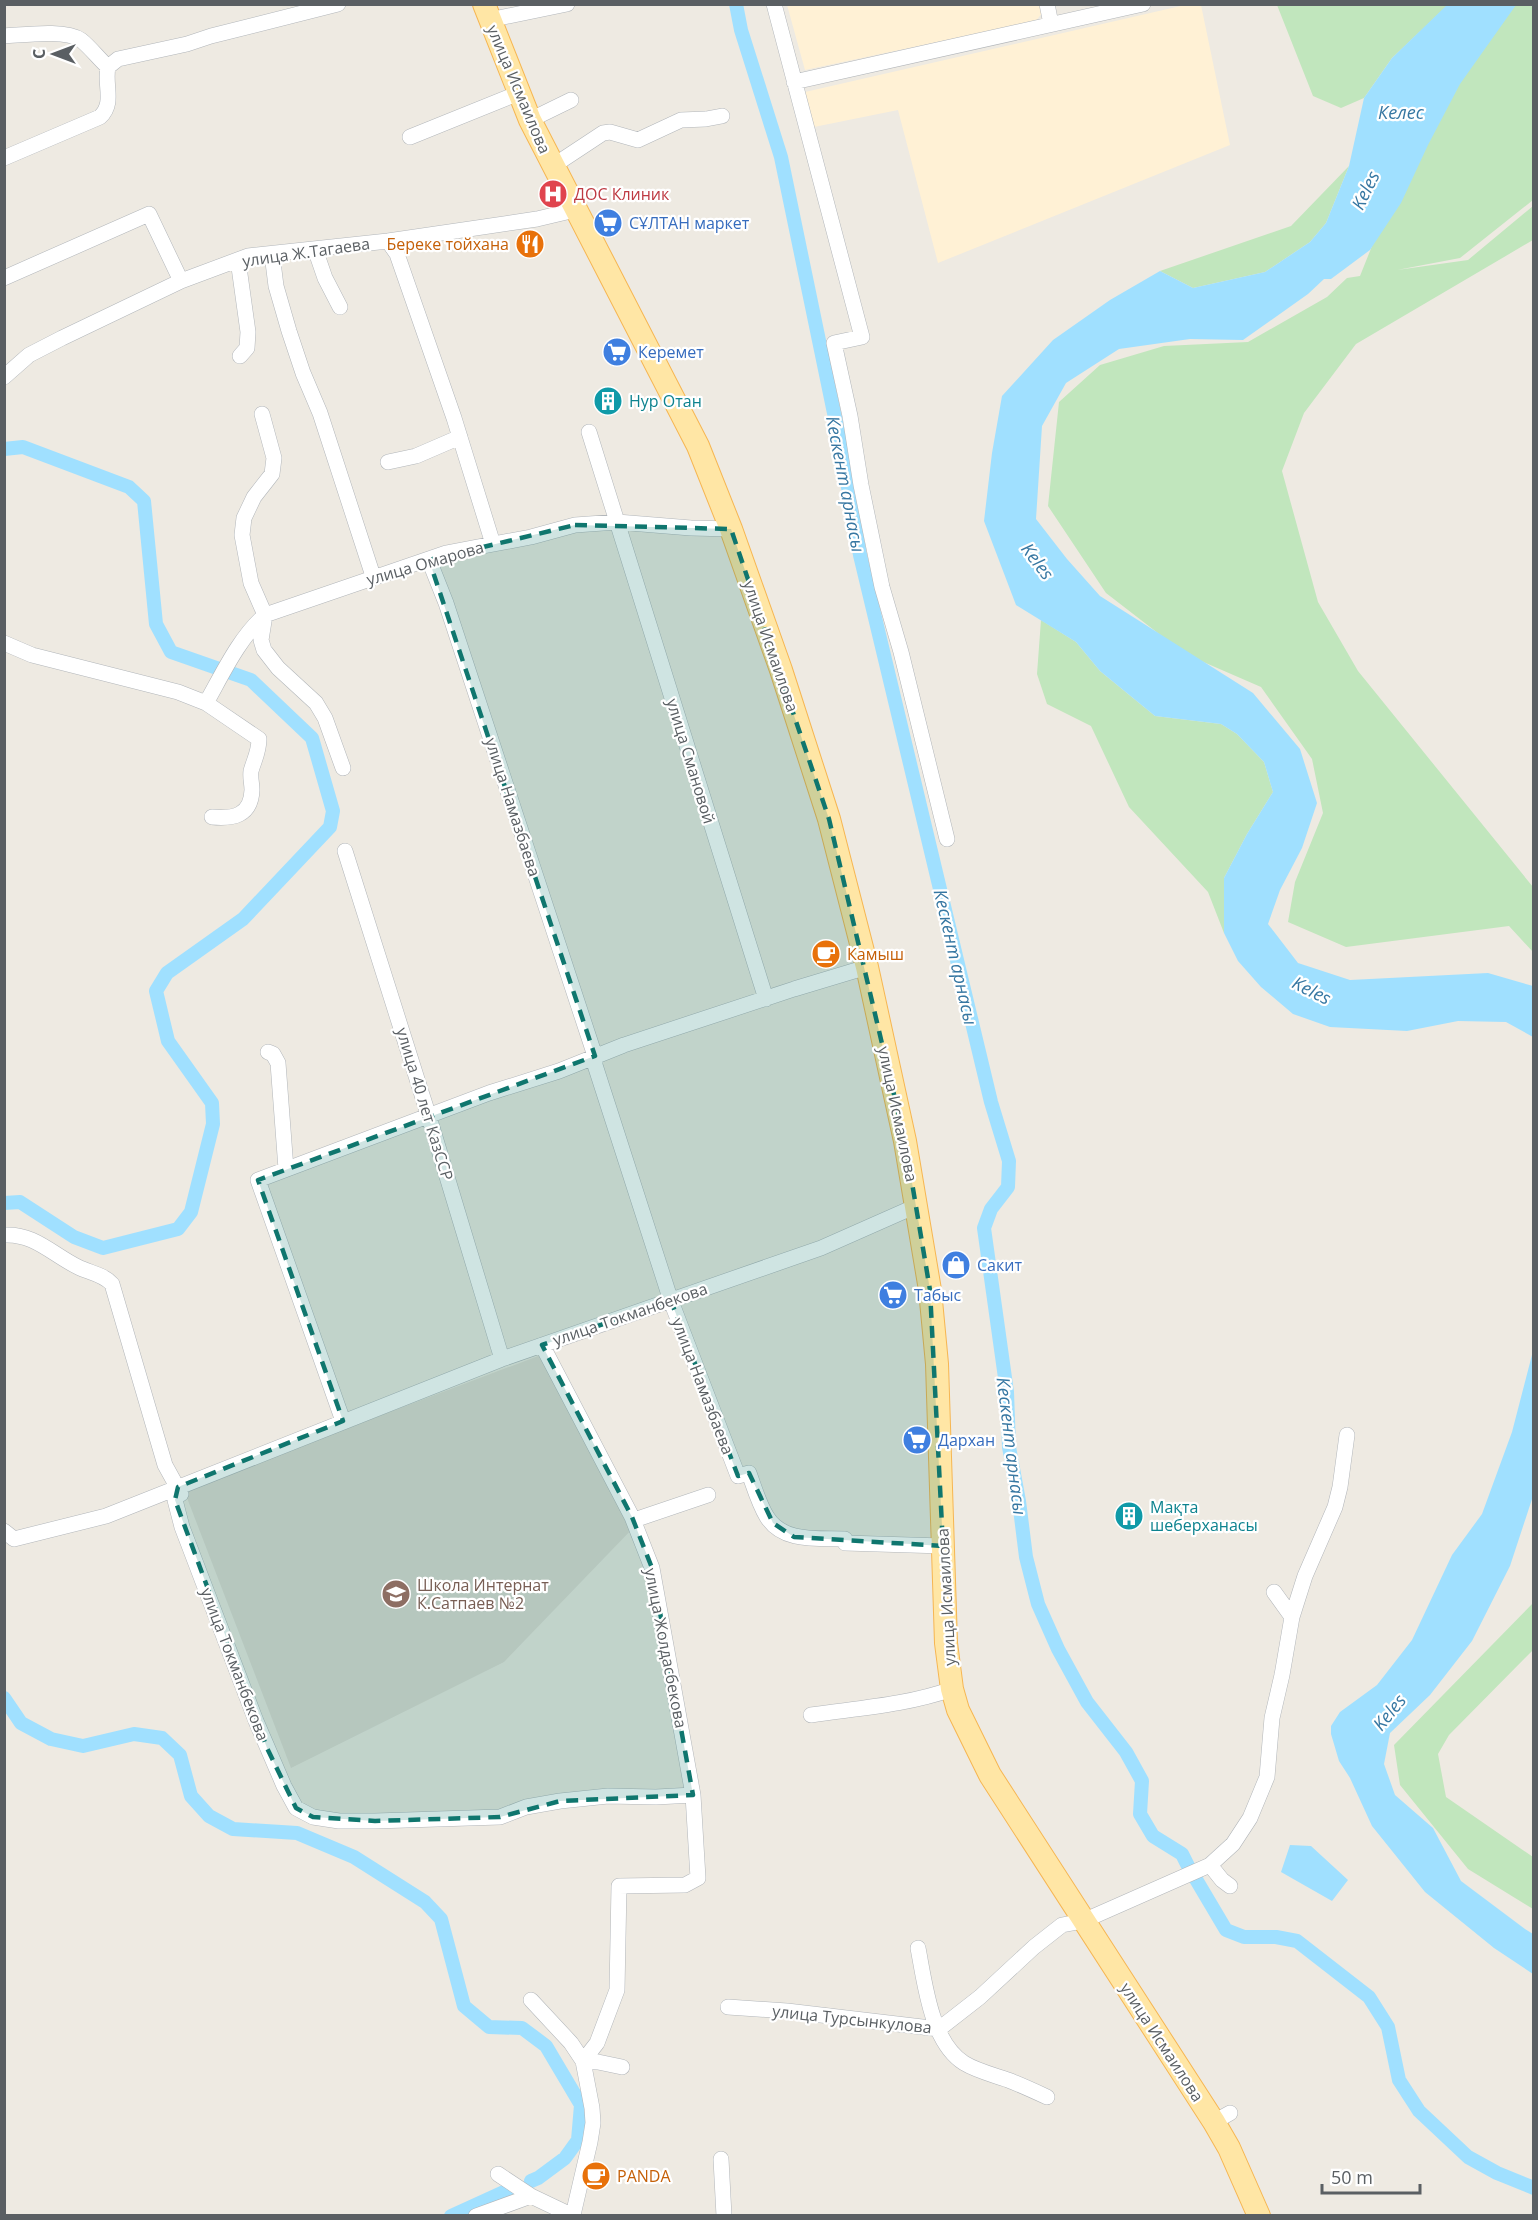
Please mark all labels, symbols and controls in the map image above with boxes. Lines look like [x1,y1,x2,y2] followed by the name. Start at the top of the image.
[482,21,556,157] street label: улица Исмаилова
[24,24,84,84] north arrow
[28,49,50,59] text: С
[1378,100,1425,124] water label: Келес
[1345,166,1385,213] water label: Keles
[537,178,569,210] hospital icon: ДОС Клиник
[574,183,670,205] place label: ДОС Клиник
[592,207,624,239] supermarket icon: СҰЛТАН маркет
[629,212,750,234] place label: СҰЛТАН маркет
[514,228,546,260] restaurant icon: Береке тойхана
[241,232,371,272] street label: улица Ж.Тагаева
[386,233,509,255] place label: Береке тойхана
[601,336,633,368] supermarket icon: Керемет
[638,341,704,363] place label: Керемет
[592,385,624,417] building icon: Нур Отан
[629,390,702,412] place label: Нур Отан
[821,414,871,554] water label: Кескент арнасы
[364,536,486,590] street label: улица Омарова
[1016,538,1060,585] water label: Keles
[738,577,804,715] street label: улица Исмаилова
[661,696,721,826] street label: улица Смановой
[480,735,546,879] street label: улица Намазбаева
[929,887,983,1027] water label: Кескент арнасы
[810,938,842,970] cafe icon: Камыш
[847,943,904,965] place label: Камыш
[1289,970,1336,1010] water label: Keles
[391,1025,459,1183] street label: улица 40 лет КазССР
[873,1044,923,1184] street label: улица Исмаилова
[940,1249,972,1281] shop icon: Сакит
[977,1254,1022,1276] place label: Сакит
[550,1277,710,1351] street label: улица Токманбекова
[877,1279,909,1311] supermarket icon: Табыс
[914,1284,962,1306] place label: Табыс
[667,1314,739,1458] street label: улица Намазбаева
[992,1376,1032,1516] water label: Кескент арнасы
[901,1424,933,1456] supermarket icon: Дархан
[938,1429,995,1451] place label: Дархан
[1150,1496,1258,1536] place label: Мақта шеберханасы
[1113,1500,1145,1532] building icon: Мақта шеберханасы
[931,1528,961,1666] street label: улица Исмаилова
[640,1566,692,1730] street label: улица Жолдасбекова
[417,1574,549,1614] place label: Школа Интернат К.Сатпаев №2
[380,1578,412,1610] school or university icon: Школа Интернат К.Сатпаев №2
[196,1584,274,1744] street label: улица Токманбекова
[1367,1689,1411,1735] water label: Keles
[1115,1978,1209,2106] street label: улица Исмаилова
[771,2000,933,2038] street label: улица Турсынкулова
[1322,2157,1420,2195] scale bar
[580,2160,612,2192] cafe icon: PANDA
[617,2165,671,2187] place label: PANDA
[1331,2165,1373,2189] text: 50 m

